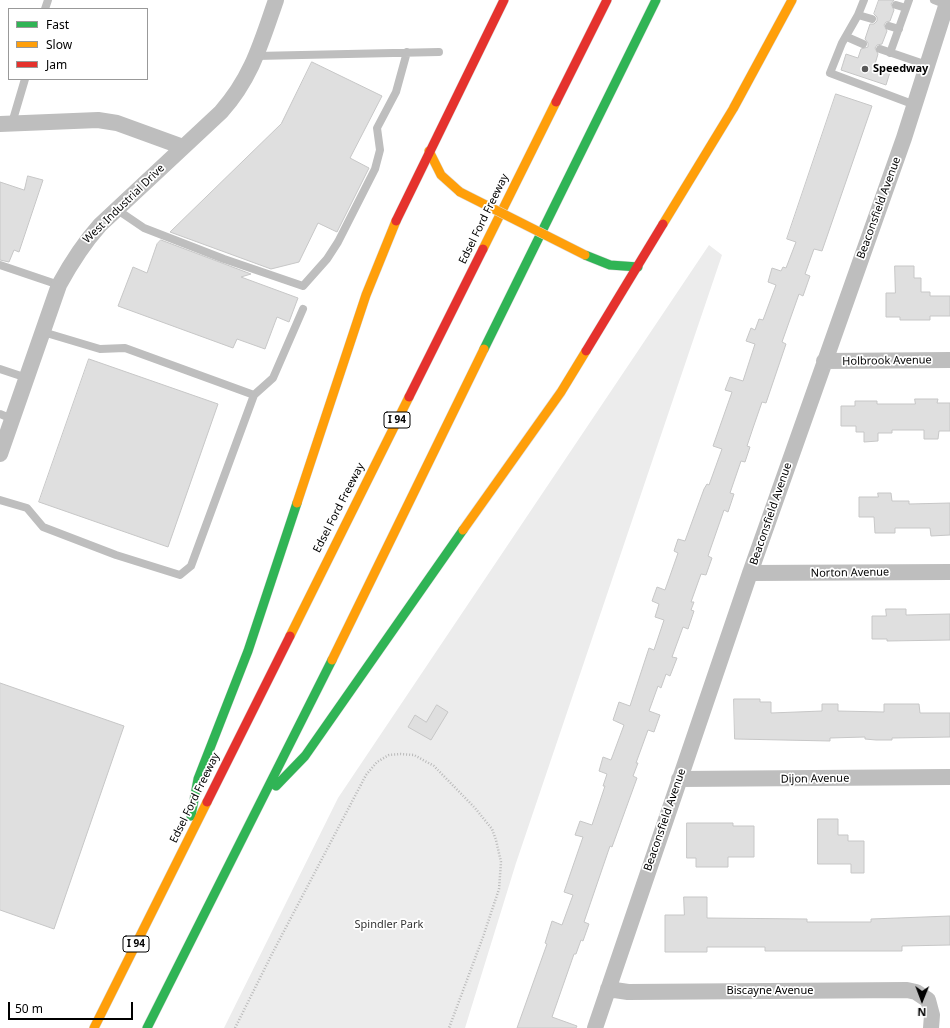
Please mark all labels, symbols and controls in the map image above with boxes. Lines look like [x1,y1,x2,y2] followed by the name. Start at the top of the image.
[8,8,148,80] legend
[46,16,69,33] text: Fast
[46,36,72,53] text: Slow
[46,56,67,73] text: Jam
[873,62,928,76] place label: Speedway
[860,64,870,74] marker: Speedway
[854,155,904,261] street label: Beaconsfield Avenue
[81,162,167,246] street label: West Industrial Drive
[456,172,512,266] street label: Edsel Ford Freeway
[842,354,932,368] street label: Holbrook Avenue
[384,412,410,428] road number: I 94
[311,461,367,555] street label: Edsel Ford Freeway
[747,461,795,567] street label: Beaconsfield Avenue
[811,566,889,580] street label: Norton Avenue
[167,751,223,845] street label: Edsel Ford Freeway
[641,767,689,873] street label: Beaconsfield Avenue
[781,772,849,786] street label: Dijon Avenue
[355,918,423,932] park label: Spindler Park
[123,936,149,952] road number: I 94
[902,980,942,1020] north arrow
[727,984,813,998] street label: Biscayne Avenue
[10,994,135,1020] scale bar
[15,1000,43,1017] text: 50 m
[917,1005,926,1020] text: N

